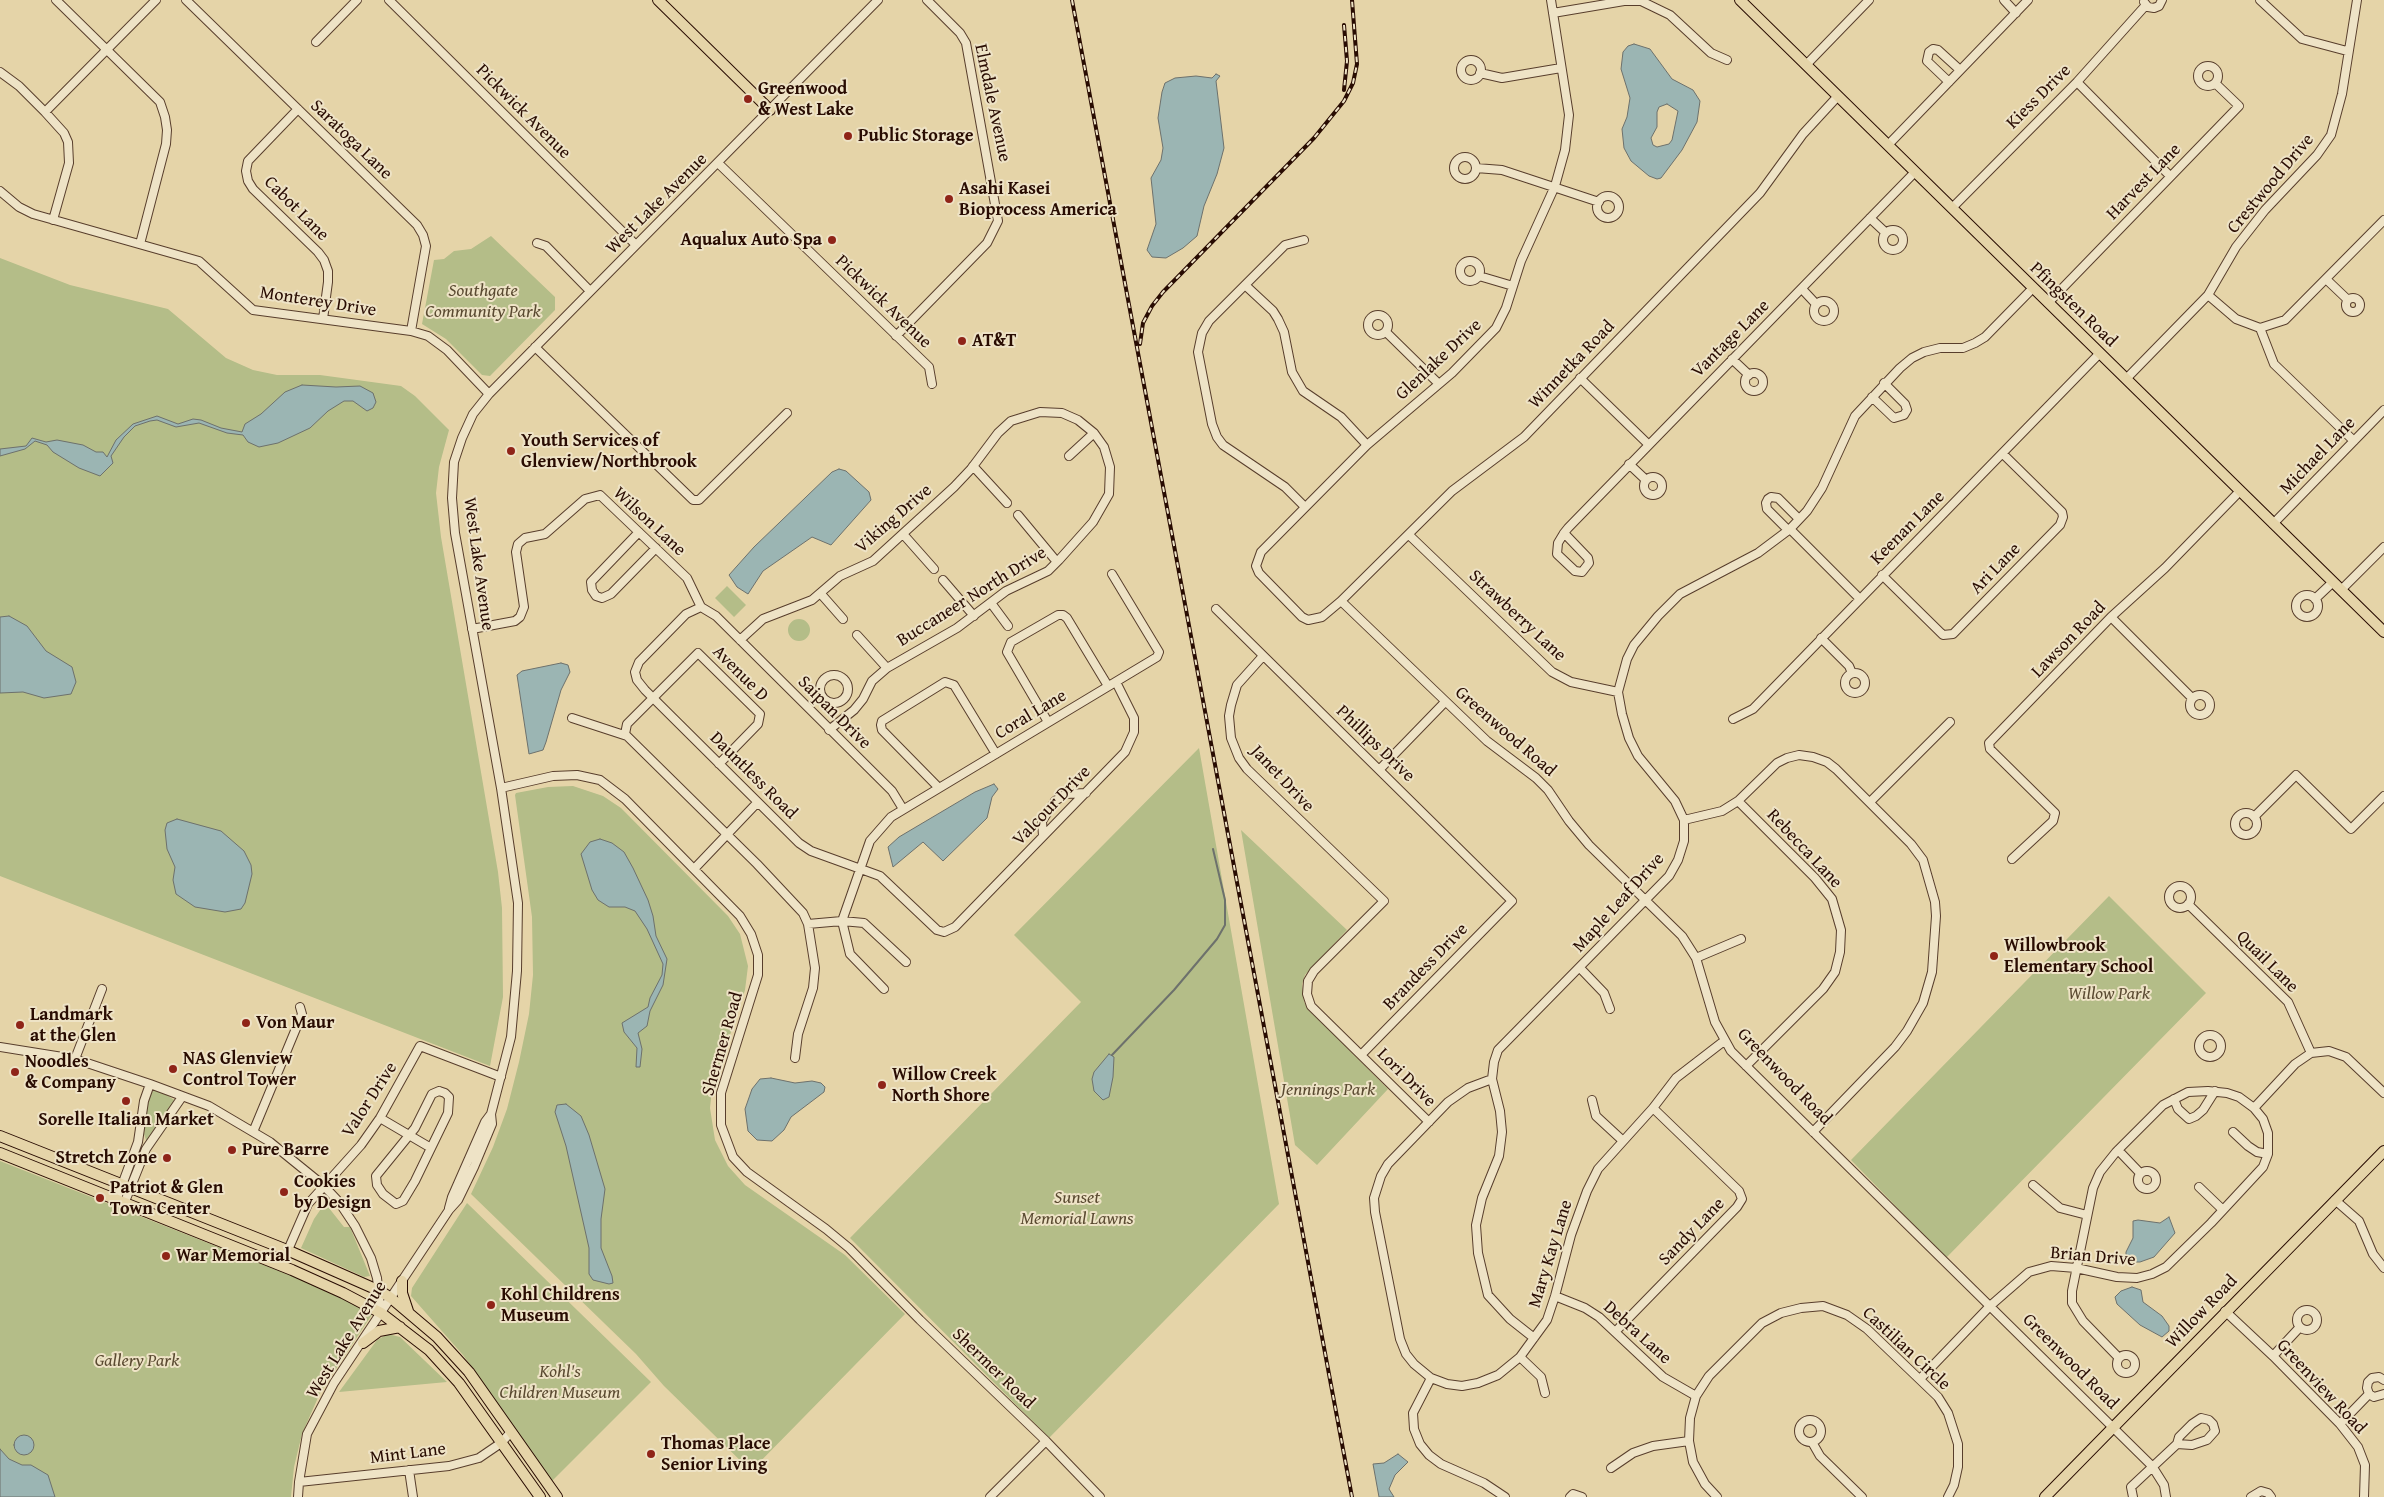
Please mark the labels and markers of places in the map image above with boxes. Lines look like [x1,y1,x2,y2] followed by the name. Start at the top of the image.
[758,78,854,120] place label: Greenwood & West Lake
[742,93,754,105] marker: Greenwood & West Lake
[858,125,974,147] place label: Public Storage
[842,130,854,142] marker: Public Storage
[959,178,1117,220] place label: Asahi Kasei Bioprocess America
[943,193,955,205] marker: Asahi Kasei Bioprocess America
[680,229,822,251] place label: Aqualux Auto Spa
[826,234,838,246] marker: Aqualux Auto Spa
[972,330,1016,352] place label: AT&T
[956,335,968,347] marker: AT&T
[521,430,697,472] place label: Youth Services of Glenview/Northbrook
[505,445,517,457] marker: Youth Services of Glenview/Northbrook
[2004,935,2153,978] place label: Willowbrook Elementary School
[1988,950,2000,962] marker: Willowbrook Elementary School
[30,1004,116,1046] place label: Landmark at the Glen
[256,1012,334,1034] place label: Von Maur
[240,1017,252,1029] marker: Von Maur
[14,1019,26,1031] marker: Landmark at the Glen
[183,1048,296,1090] place label: NAS Glenview Control Tower
[25,1051,116,1094] place label: Noodles & Company
[167,1063,179,1075] marker: NAS Glenview Control Tower
[892,1064,996,1106] place label: Willow Creek North Shore
[9,1066,21,1078] marker: Noodles & Company
[876,1079,888,1091] marker: Willow Creek North Shore
[120,1095,132,1107] marker: Sorelle Italian Market
[38,1109,214,1131] place label: Sorelle Italian Market
[242,1139,329,1161] place label: Pure Barre
[226,1144,238,1156] marker: Pure Barre
[55,1147,157,1169] place label: Stretch Zone
[161,1152,173,1164] marker: Stretch Zone
[294,1171,371,1214] place label: Cookies by Design
[110,1177,223,1220] place label: Patriot & Glen Town Center
[278,1186,290,1198] marker: Cookies by Design
[94,1192,106,1204] marker: Patriot & Glen Town Center
[176,1245,290,1267] place label: War Memorial
[160,1250,172,1262] marker: War Memorial
[501,1284,620,1326] place label: Kohl Childrens Museum
[485,1299,497,1311] marker: Kohl Childrens Museum
[661,1433,771,1476] place label: Thomas Place Senior Living
[645,1448,657,1460] marker: Thomas Place Senior Living

